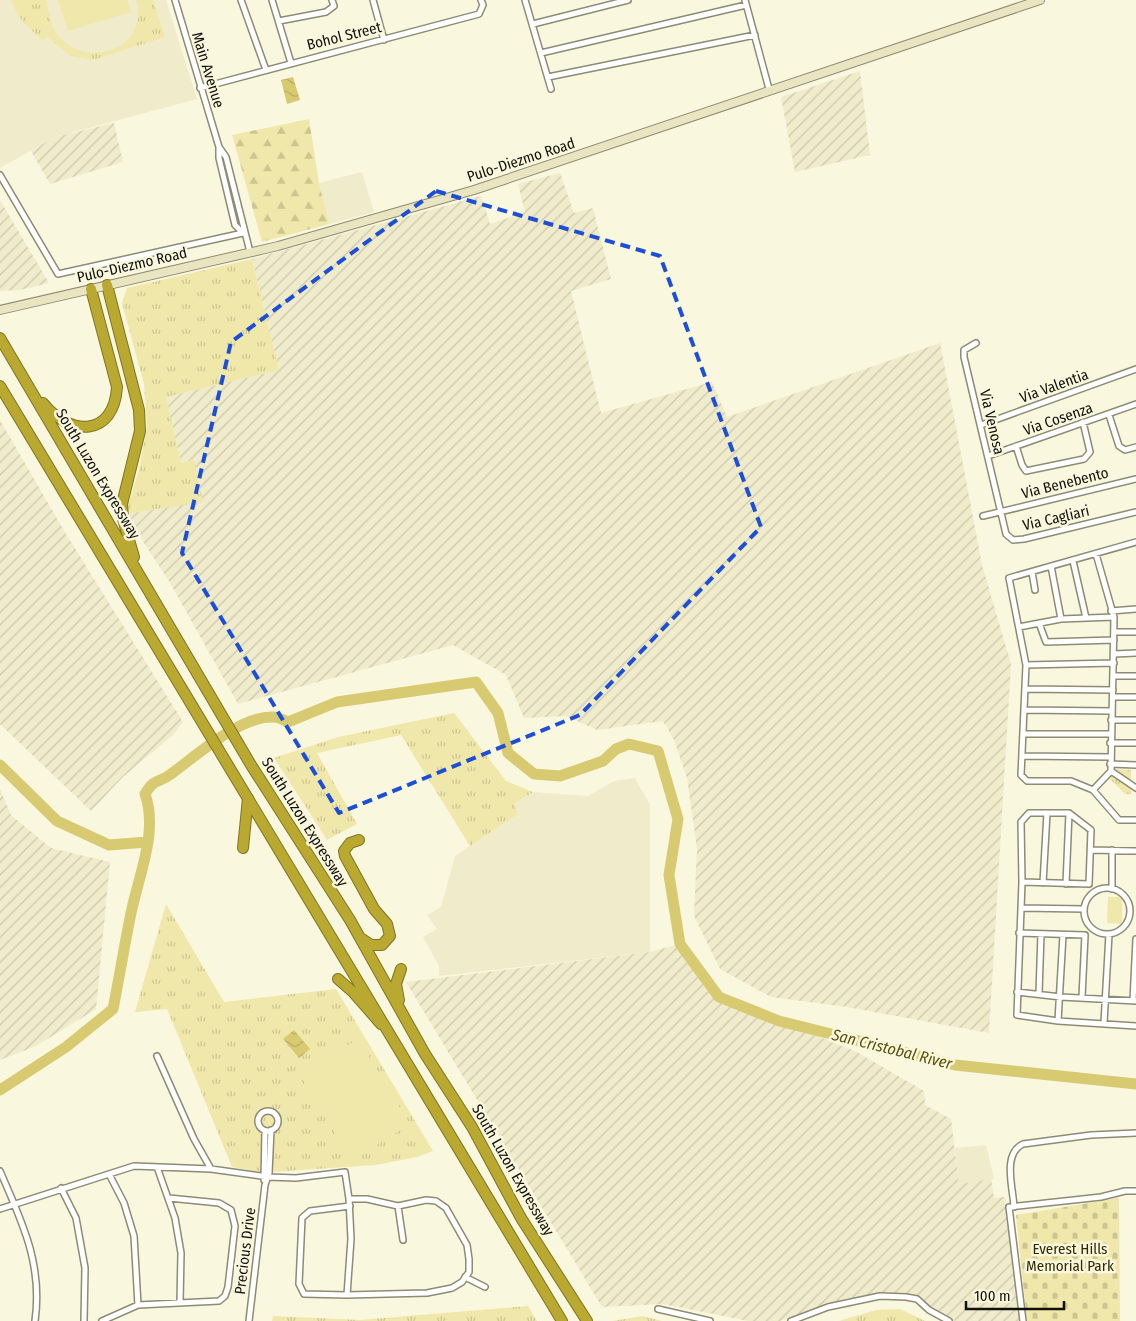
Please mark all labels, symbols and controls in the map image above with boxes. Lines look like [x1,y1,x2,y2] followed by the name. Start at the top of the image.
[305,18,383,54] street label: Bohol Street
[188,30,228,110] street label: Main Avenue
[465,134,577,186] street label: Pulo-Diezmo Road
[75,244,189,286] street label: Pulo-Diezmo Road
[1017,365,1091,407] street label: Via Valentia
[976,388,1008,456] street label: Via Venosa
[1021,399,1095,439] street label: Via Cosenza
[52,406,144,543] street label: South Luzon Expressway
[1020,463,1110,503] street label: Via Benebento
[1021,502,1091,534] street label: Via Cagliari
[258,754,352,890] street label: South Luzon Expressway
[829,1025,954,1073] water label: San Cristobal River
[468,1101,558,1239] street label: South Luzon Expressway
[231,1207,259,1295] street label: Precious Drive
[1026,1240,1114,1275] park label: Everest Hills Memorial Park
[966,1278,1064,1310] scale bar
[974,1287,1011,1305] text: 100 m

